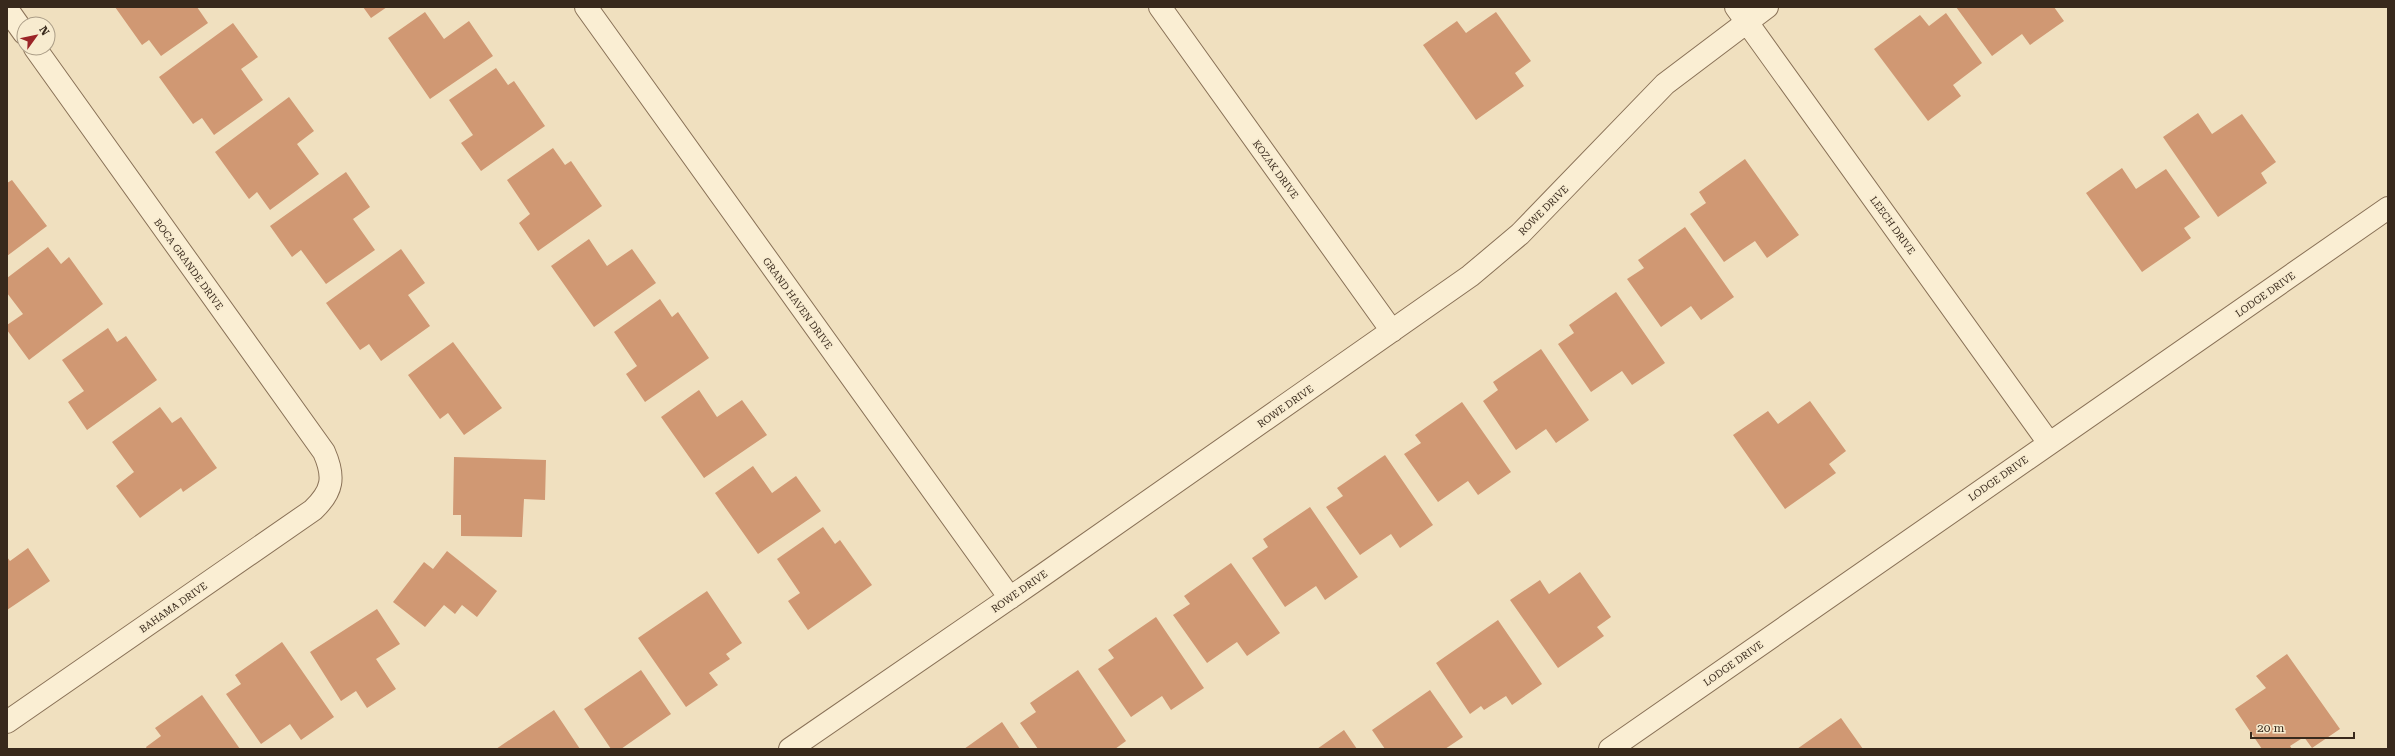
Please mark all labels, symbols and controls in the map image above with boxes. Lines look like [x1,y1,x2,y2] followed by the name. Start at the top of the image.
[16,16,56,56] north arrow
[36,24,52,38] text: N
[1251,138,1300,201] street label: KOZAK DRIVE
[1516,183,1570,237] street label: ROWE DRIVE
[1868,194,1917,256] street label: LEECH DRIVE
[152,217,225,312] street label: BOCA GRANDE DRIVE
[761,255,835,351] street label: GRAND HAVEN DRIVE
[2233,270,2297,319] street label: LODGE DRIVE
[1255,383,1315,430] street label: ROWE DRIVE
[1966,454,2030,503] street label: LODGE DRIVE
[989,568,1049,615] street label: ROWE DRIVE
[137,580,209,635] street label: BAHAMA DRIVE
[1701,639,1765,688] street label: LODGE DRIVE
[2251,714,2354,740] scale bar
[2257,721,2284,735] text: 20 m

